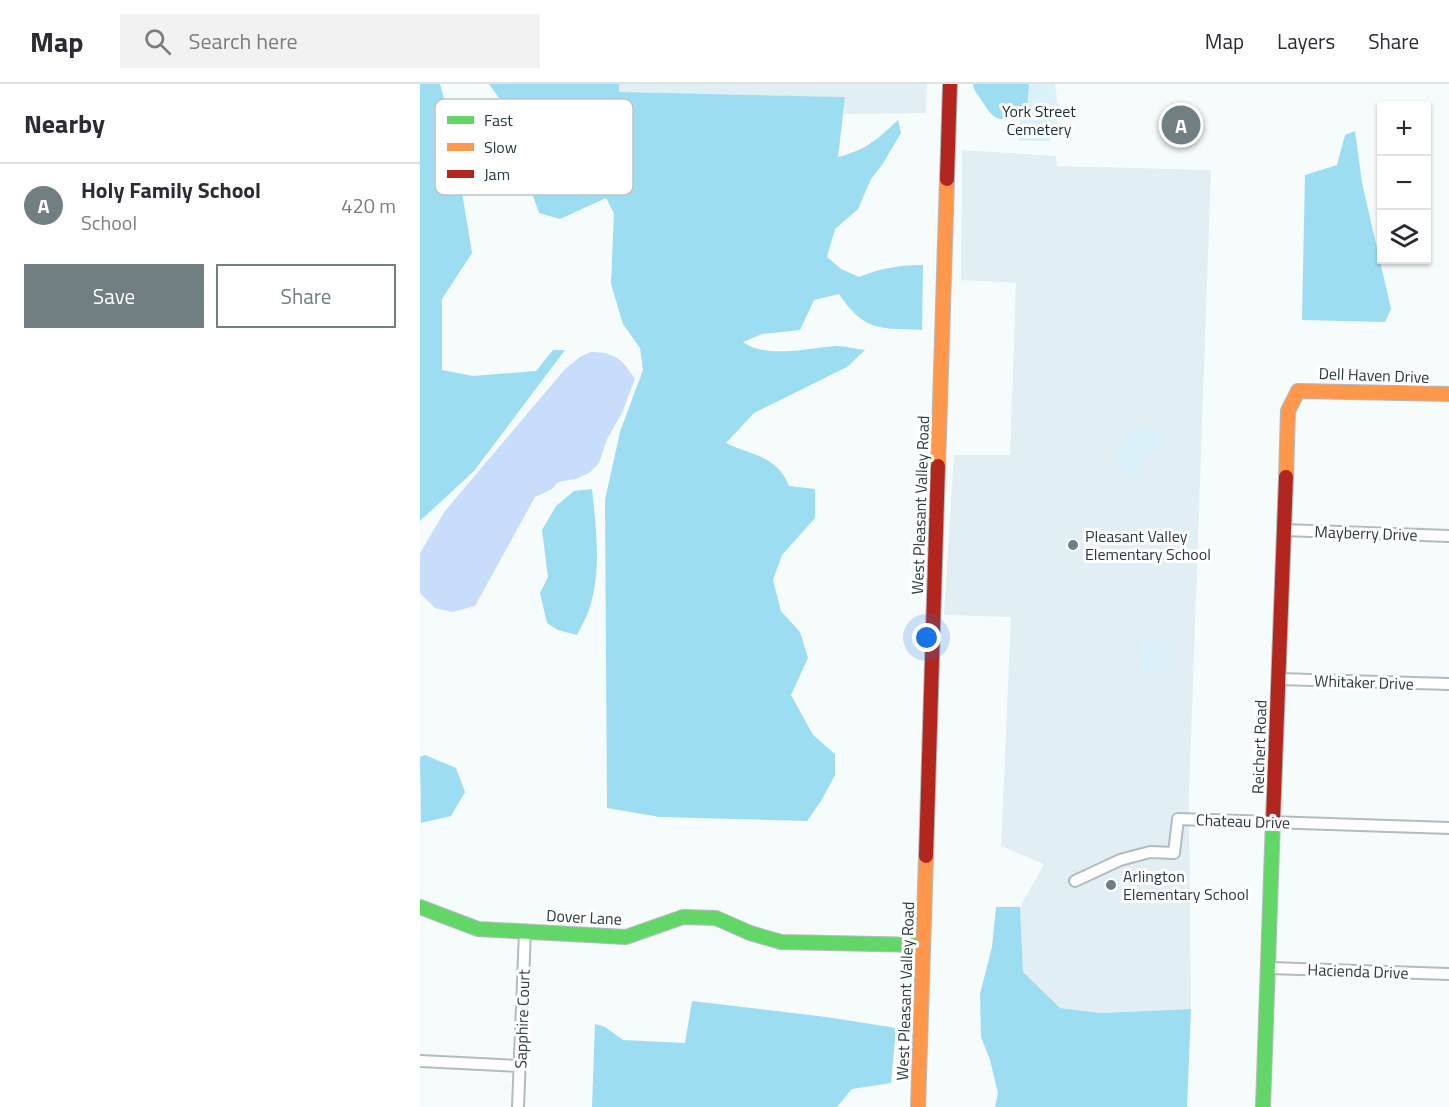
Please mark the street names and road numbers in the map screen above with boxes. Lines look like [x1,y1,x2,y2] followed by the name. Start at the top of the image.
[1318,361,1430,389] street label: Dell Haven Drive
[905,415,935,595] street label: West Pleasant Valley Road
[1314,519,1418,547] street label: Mayberry Drive
[1314,668,1414,696] street label: Whitaker Drive
[1245,699,1273,795] street label: Reichert Road
[1196,807,1290,835] street label: Chateau Drive
[890,901,920,1081] street label: West Pleasant Valley Road
[546,903,622,931] street label: Dover Lane
[1307,957,1409,985] street label: Hacienda Drive
[508,969,536,1069] street label: Sapphire Court

